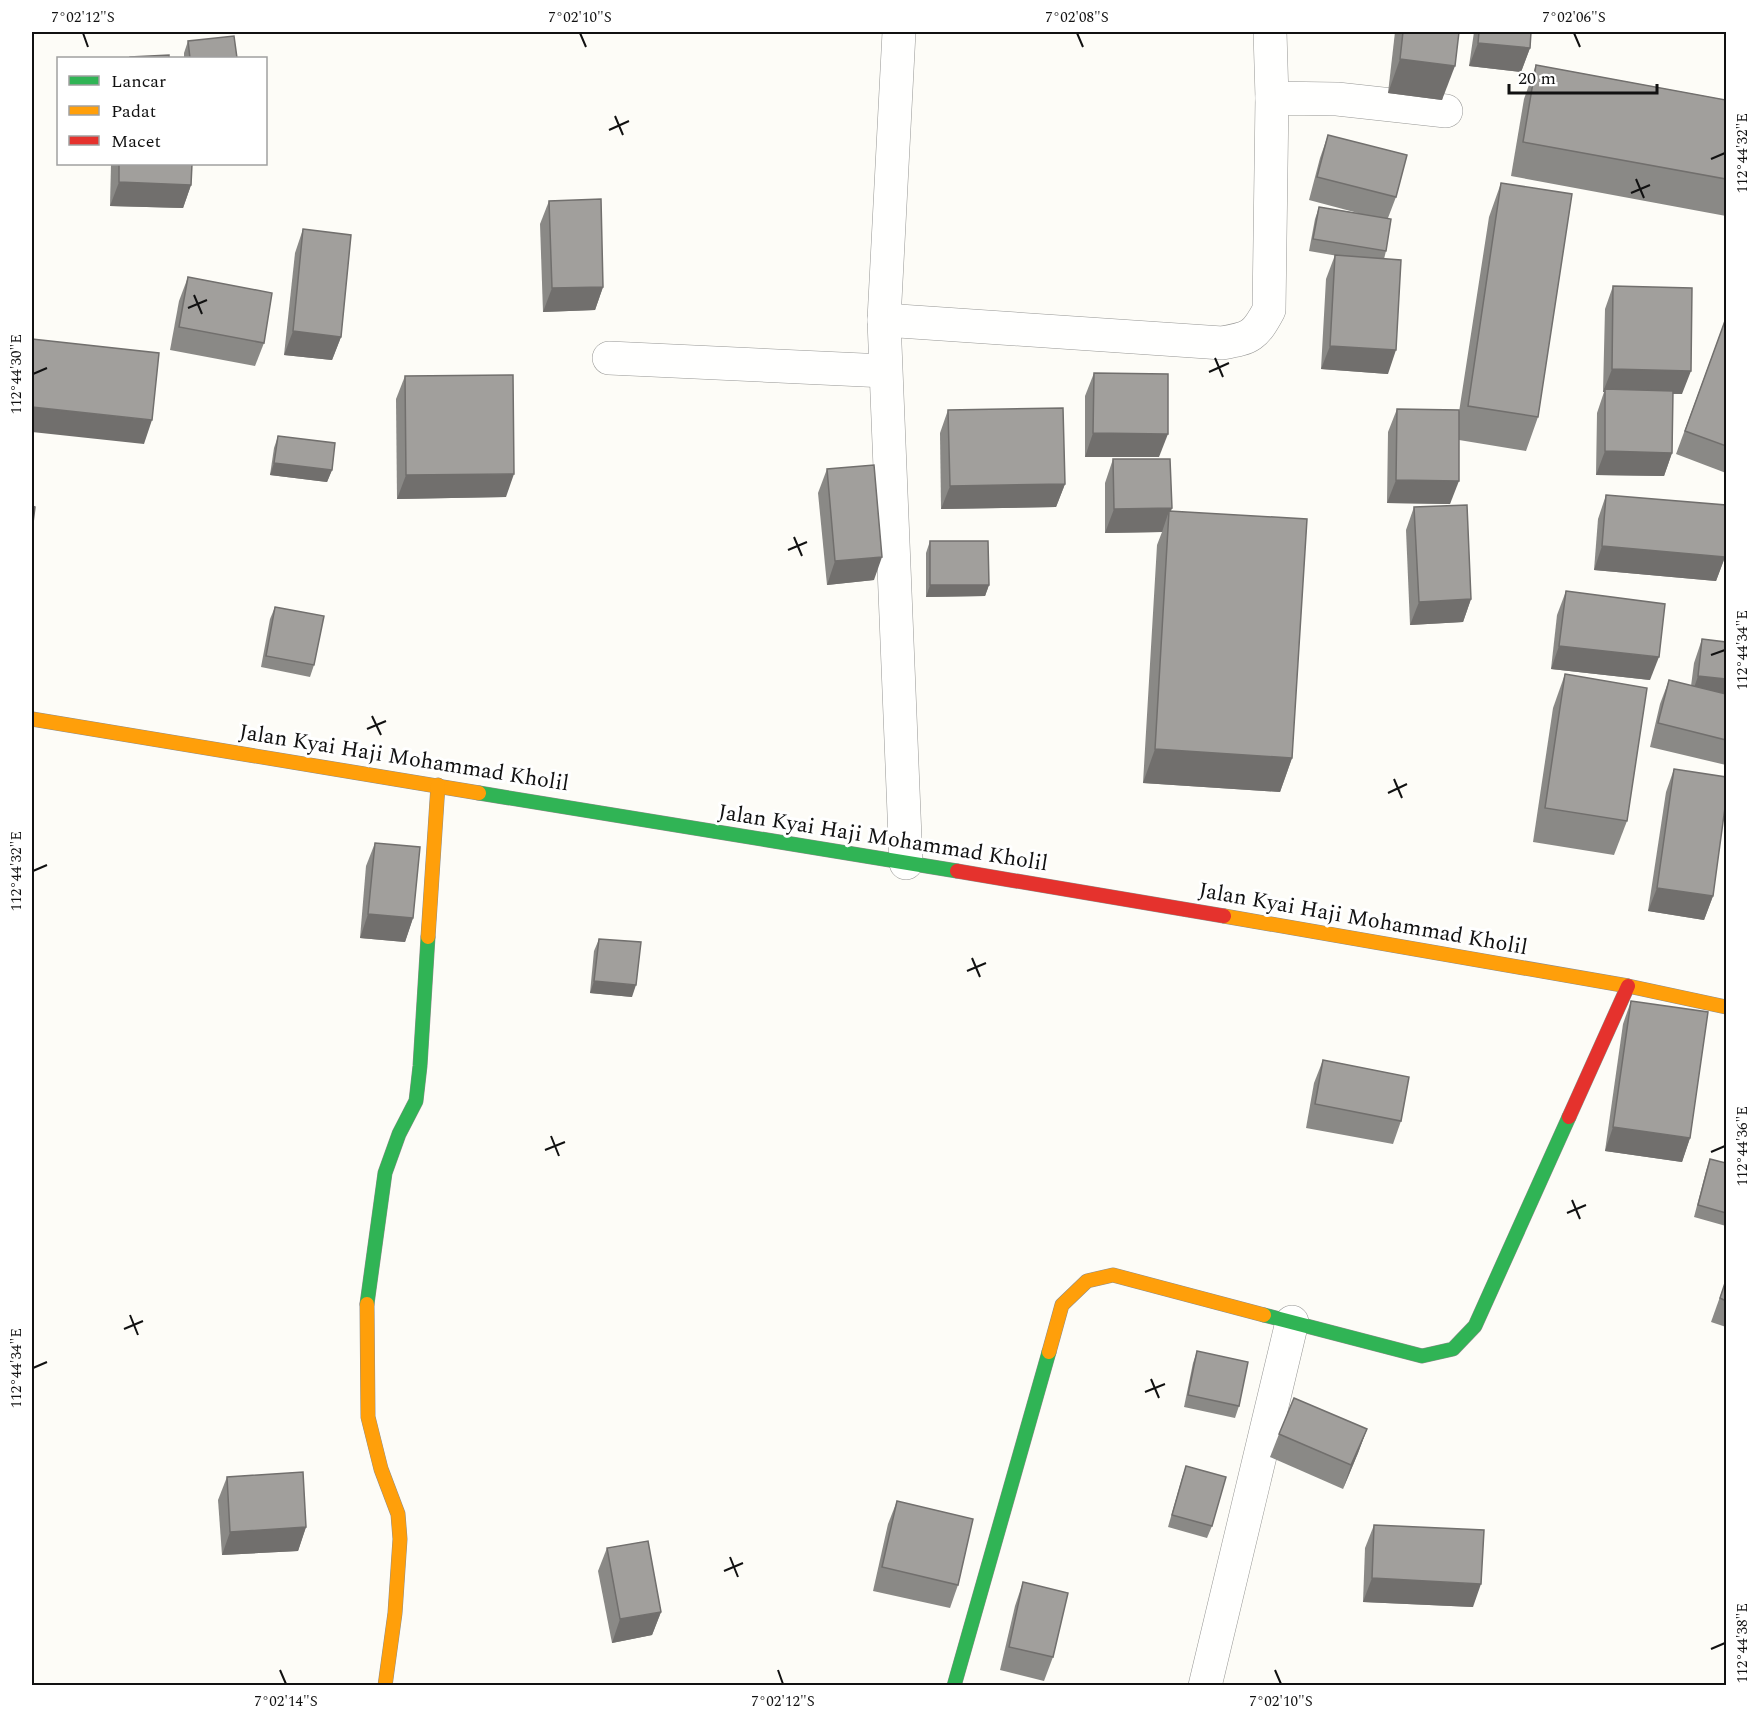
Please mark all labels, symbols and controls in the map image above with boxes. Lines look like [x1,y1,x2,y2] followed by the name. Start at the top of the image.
[51,6,115,29] text: 7°02'12"S
[548,6,612,29] text: 7°02'10"S
[1045,6,1109,29] text: 7°02'08"S
[1542,6,1606,29] text: 7°02'06"S
[57,57,267,165] legend
[1509,57,1658,95] scale bar
[1518,65,1556,92] text: 20 m
[111,68,166,95] text: Lancar
[111,98,156,125] text: Padat
[1731,113,1754,193] text: 112°44'32"E
[111,128,161,155] text: Macet
[5,334,28,414] text: 112°44'30"E
[1731,610,1754,690] text: 112°44'34"E
[237,716,571,800] street label: Jalan Kyai Haji Mohammad Kholil
[716,796,1050,880] street label: Jalan Kyai Haji Mohammad Kholil
[5,831,28,911] text: 112°44'32"E
[1196,874,1530,964] street label: Jalan Kyai Haji Mohammad Kholil
[1731,1106,1754,1186] text: 112°44'36"E
[5,1328,28,1408] text: 112°44'34"E
[1731,1603,1754,1683] text: 112°44'38"E
[254,1690,318,1713] text: 7°02'14"S
[751,1690,815,1713] text: 7°02'12"S
[1249,1690,1313,1713] text: 7°02'10"S

